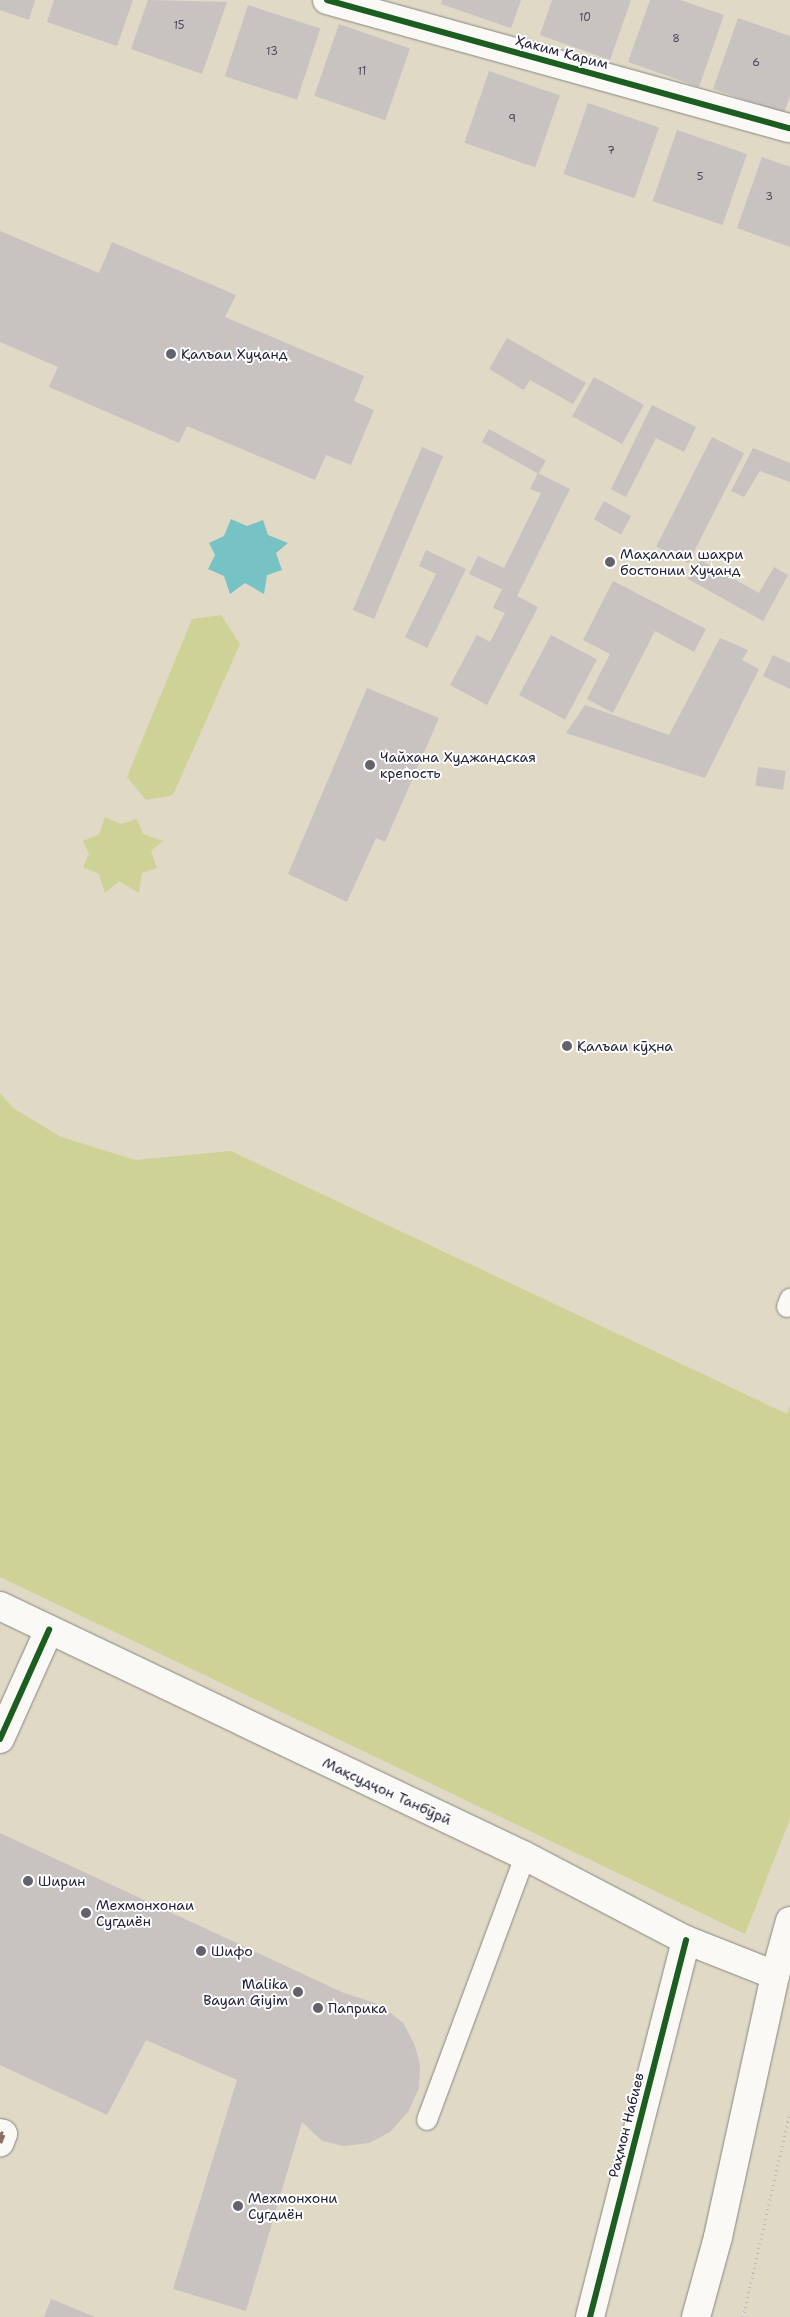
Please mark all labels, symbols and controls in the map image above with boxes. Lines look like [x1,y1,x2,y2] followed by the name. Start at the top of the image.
[579,11,591,25] house number: 10
[173,19,185,33] house number: 15
[514,32,610,72] street label: Ҳаким Карим
[672,32,680,46] house number: 8
[266,45,278,59] house number: 13
[752,56,760,70] house number: 6
[358,65,366,79] house number: 11
[508,112,516,126] house number: 9
[607,144,615,158] house number: 7
[697,170,703,184] house number: 5
[765,190,773,204] house number: 3
[181,346,288,362] place label: Қалъаи Хуҷанд
[165,348,177,360] marker: Қалъаи Хуҷанд
[620,546,743,578] place label: Маҳаллаи шаҳри бостонии Хуҷанд
[604,556,616,568] marker: Маҳаллаи шаҳри бостонии Хуҷанд
[380,749,536,782] place label: Чайхана Худжандская крепость
[364,759,376,771] marker: Чайхана Худжандская крепость
[577,1038,673,1054] place label: Қалъаи кӯҳна
[561,1040,573,1052] marker: Қалъаи кӯҳна
[320,1754,454,1828] street label: Мақсудҷон Танбӯрӣ
[38,1873,86,1889] place label: Ширин
[22,1875,34,1887] marker: Ширин
[96,1897,194,1930] place label: Мехмонхонаи Сугдиён
[80,1907,92,1919] marker: Мехмонхонаи Сугдиён
[211,1943,253,1959] place label: Шифо
[195,1945,207,1957] marker: Шифо
[203,1976,288,2008] place label: Malika Bayan Giyim
[292,1986,304,1998] marker: Malika Bayan Giyim
[328,2000,387,2016] place label: Паприка
[312,2002,324,2014] marker: Паприка
[605,2071,647,2179] street label: Раҳмон Набиев
[248,2190,337,2222] place label: Мехмонхони Сугдиён
[232,2200,244,2212] marker: Мехмонхони Сугдиён

